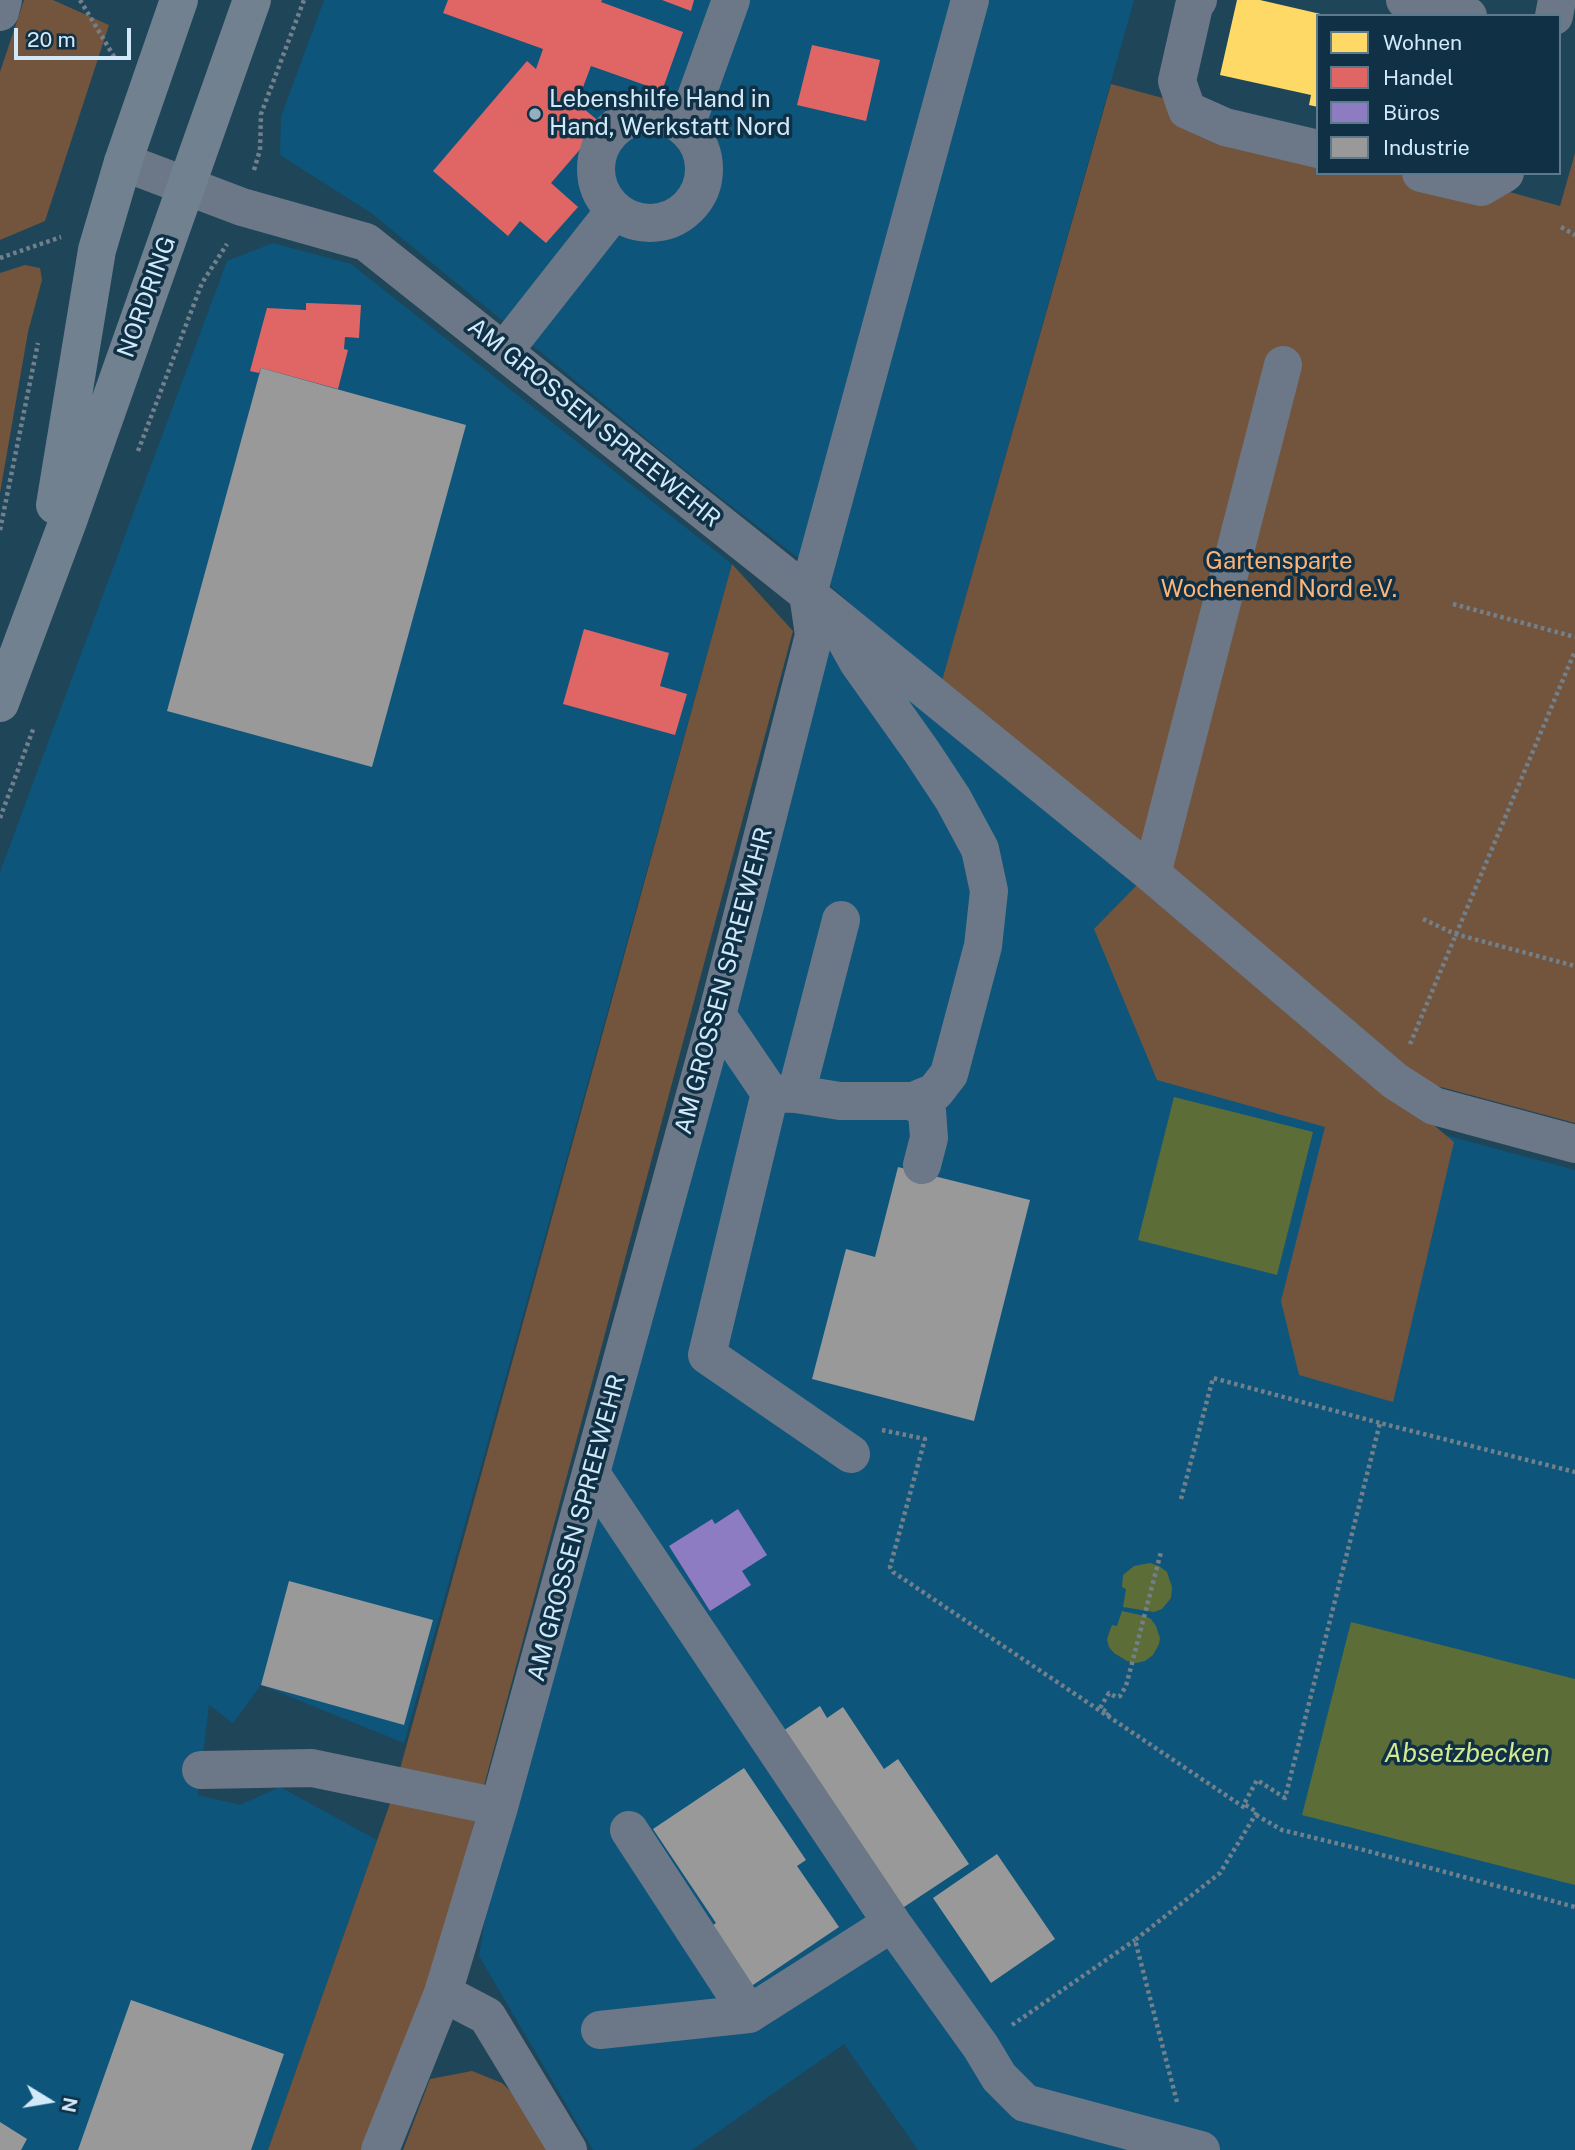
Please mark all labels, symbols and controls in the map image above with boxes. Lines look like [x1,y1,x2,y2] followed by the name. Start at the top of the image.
[18,14,135,58] scale bar
[1316,14,1561,175] legend
[27,27,76,52] text: 20 m
[1383,30,1462,55] text: Wohnen
[1383,65,1454,90] text: Handel
[549,86,791,142] place label: Lebenshilfe Hand in Hand, Werkstatt Nord
[1383,100,1440,125] text: Büros
[527,106,543,122] marker: Lebenshilfe Hand in Hand, Werkstatt Nord
[1383,135,1470,160] text: Industrie
[112,232,182,362] street label: NORDRING
[462,312,726,534] street label: AM GROSSEN SPREEWEHR
[1161,548,1397,604] park label: Gartensparte Wochenend Nord e.V.
[669,824,779,1138] street label: AM GROSSEN SPREEWEHR
[522,1371,632,1685] street label: AM GROSSEN SPREEWEHR
[1384,1738,1550,1770] water label: Absetzbecken
[14,2066,84,2136] north arrow
[57,2096,82,2114] text: N

